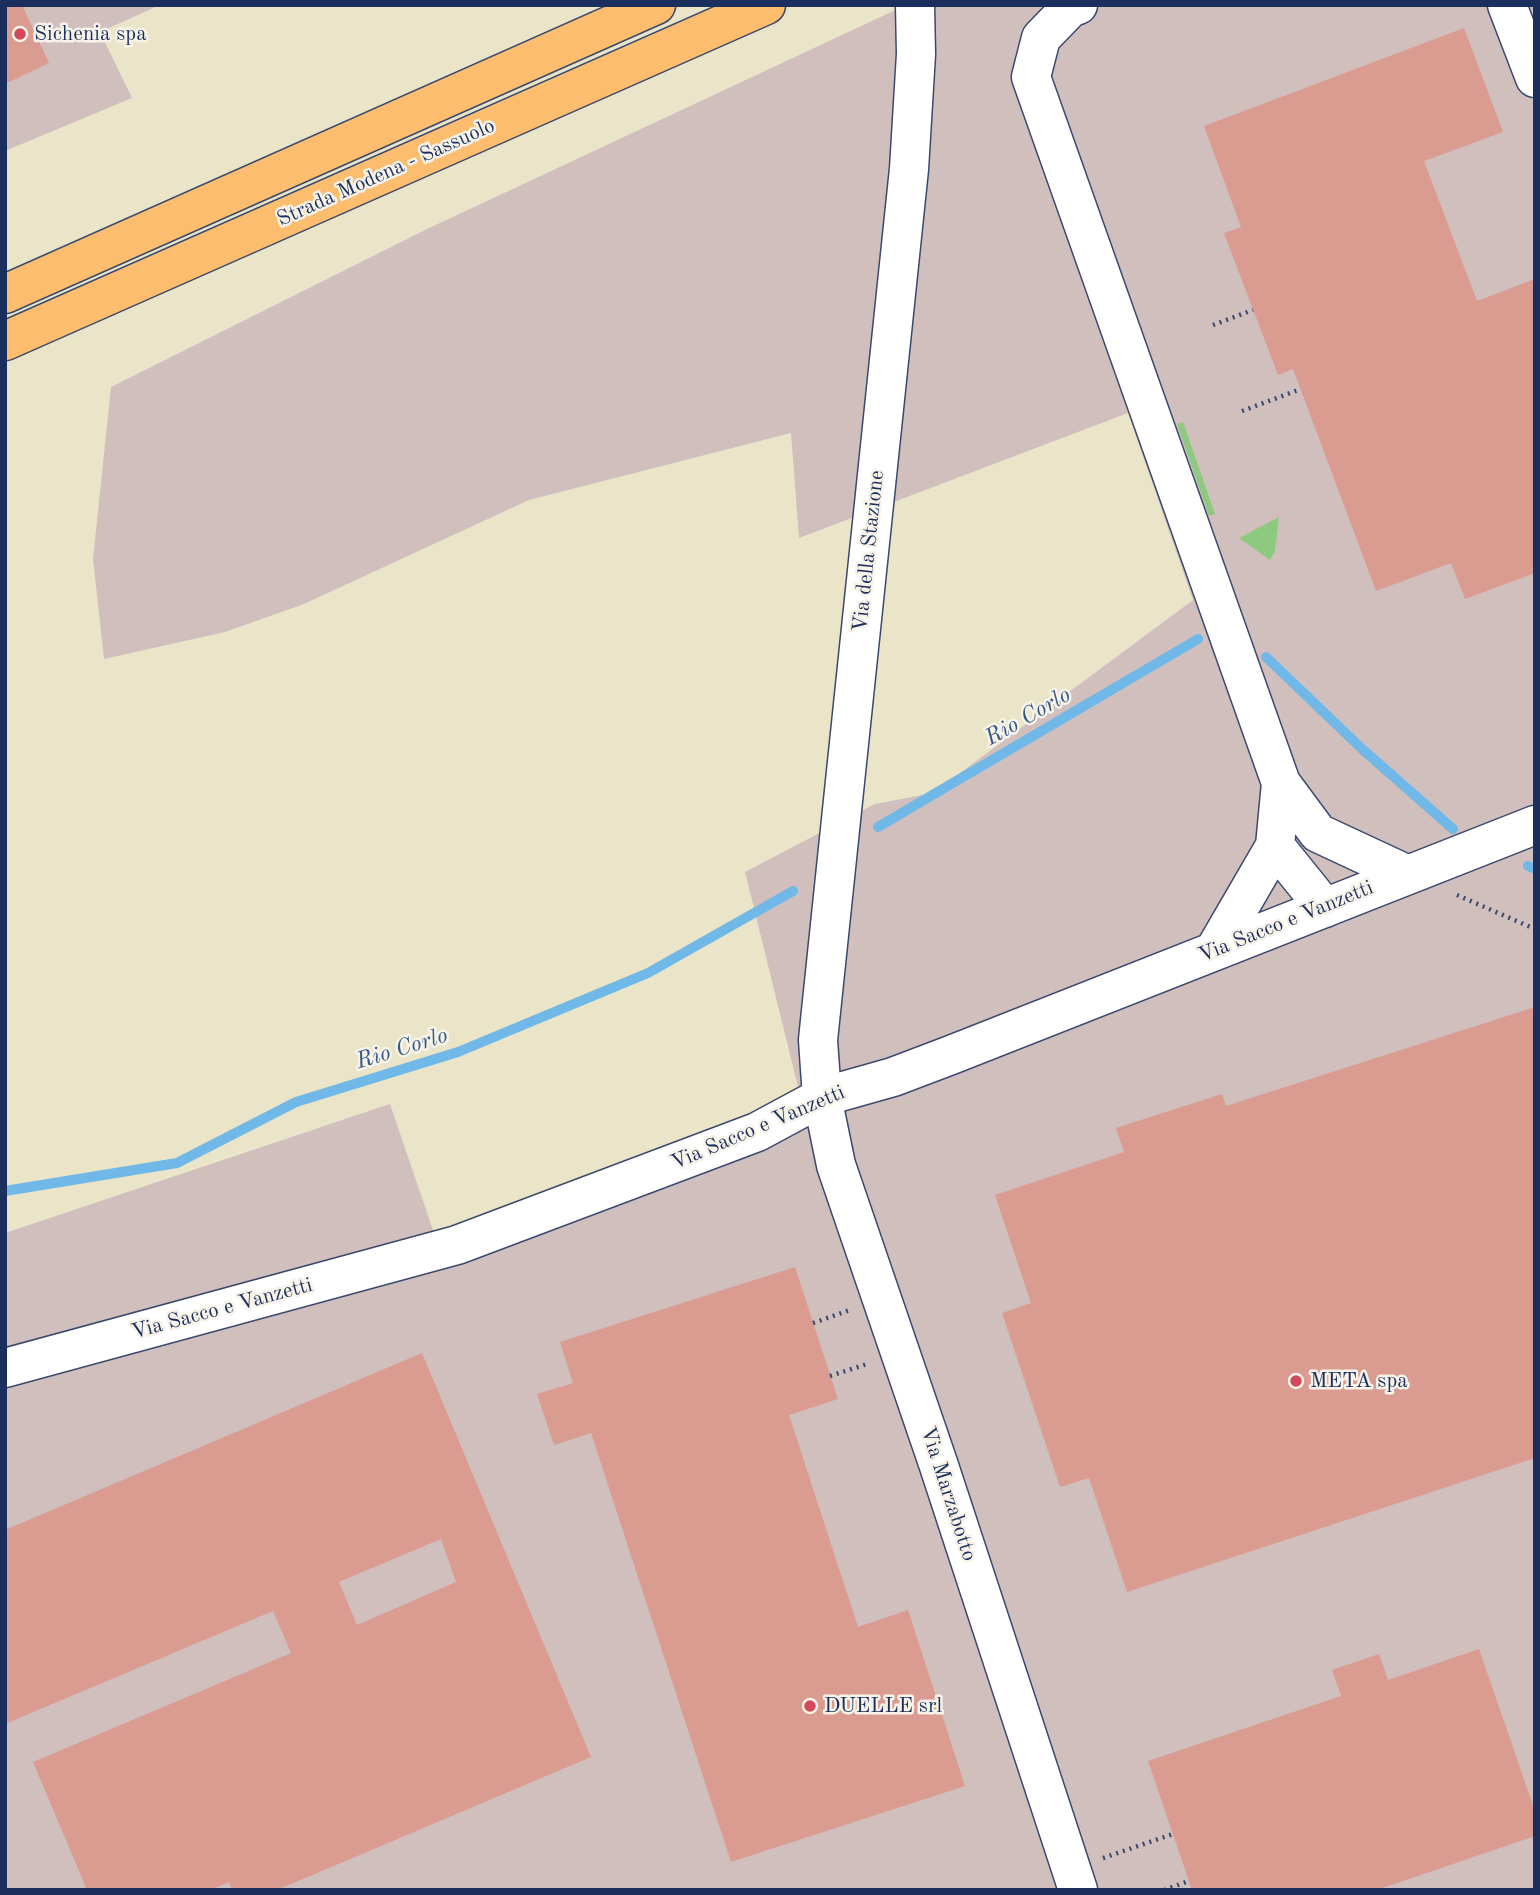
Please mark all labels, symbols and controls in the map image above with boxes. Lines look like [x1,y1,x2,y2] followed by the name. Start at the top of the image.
[34,21,147,47] place label: Sichenia spa
[12,26,28,42] marker: Sichenia spa
[273,114,499,232] street label: Strada Modena - Sassuolo
[848,469,890,633] street label: Via della Stazione
[980,681,1076,753] water label: Rio Corlo
[1195,875,1377,969] street label: Via Sacco e Vanzetti
[353,1022,451,1076] water label: Rio Corlo
[667,1080,849,1176] street label: Via Sacco e Vanzetti
[129,1273,315,1345] street label: Via Sacco e Vanzetti
[1310,1368,1408,1394] place label: META spa
[1288,1373,1304,1389] marker: META spa
[914,1424,982,1564] street label: Via Marzabotto
[824,1693,942,1719] place label: DUELLE srl
[802,1698,818,1714] marker: DUELLE srl

